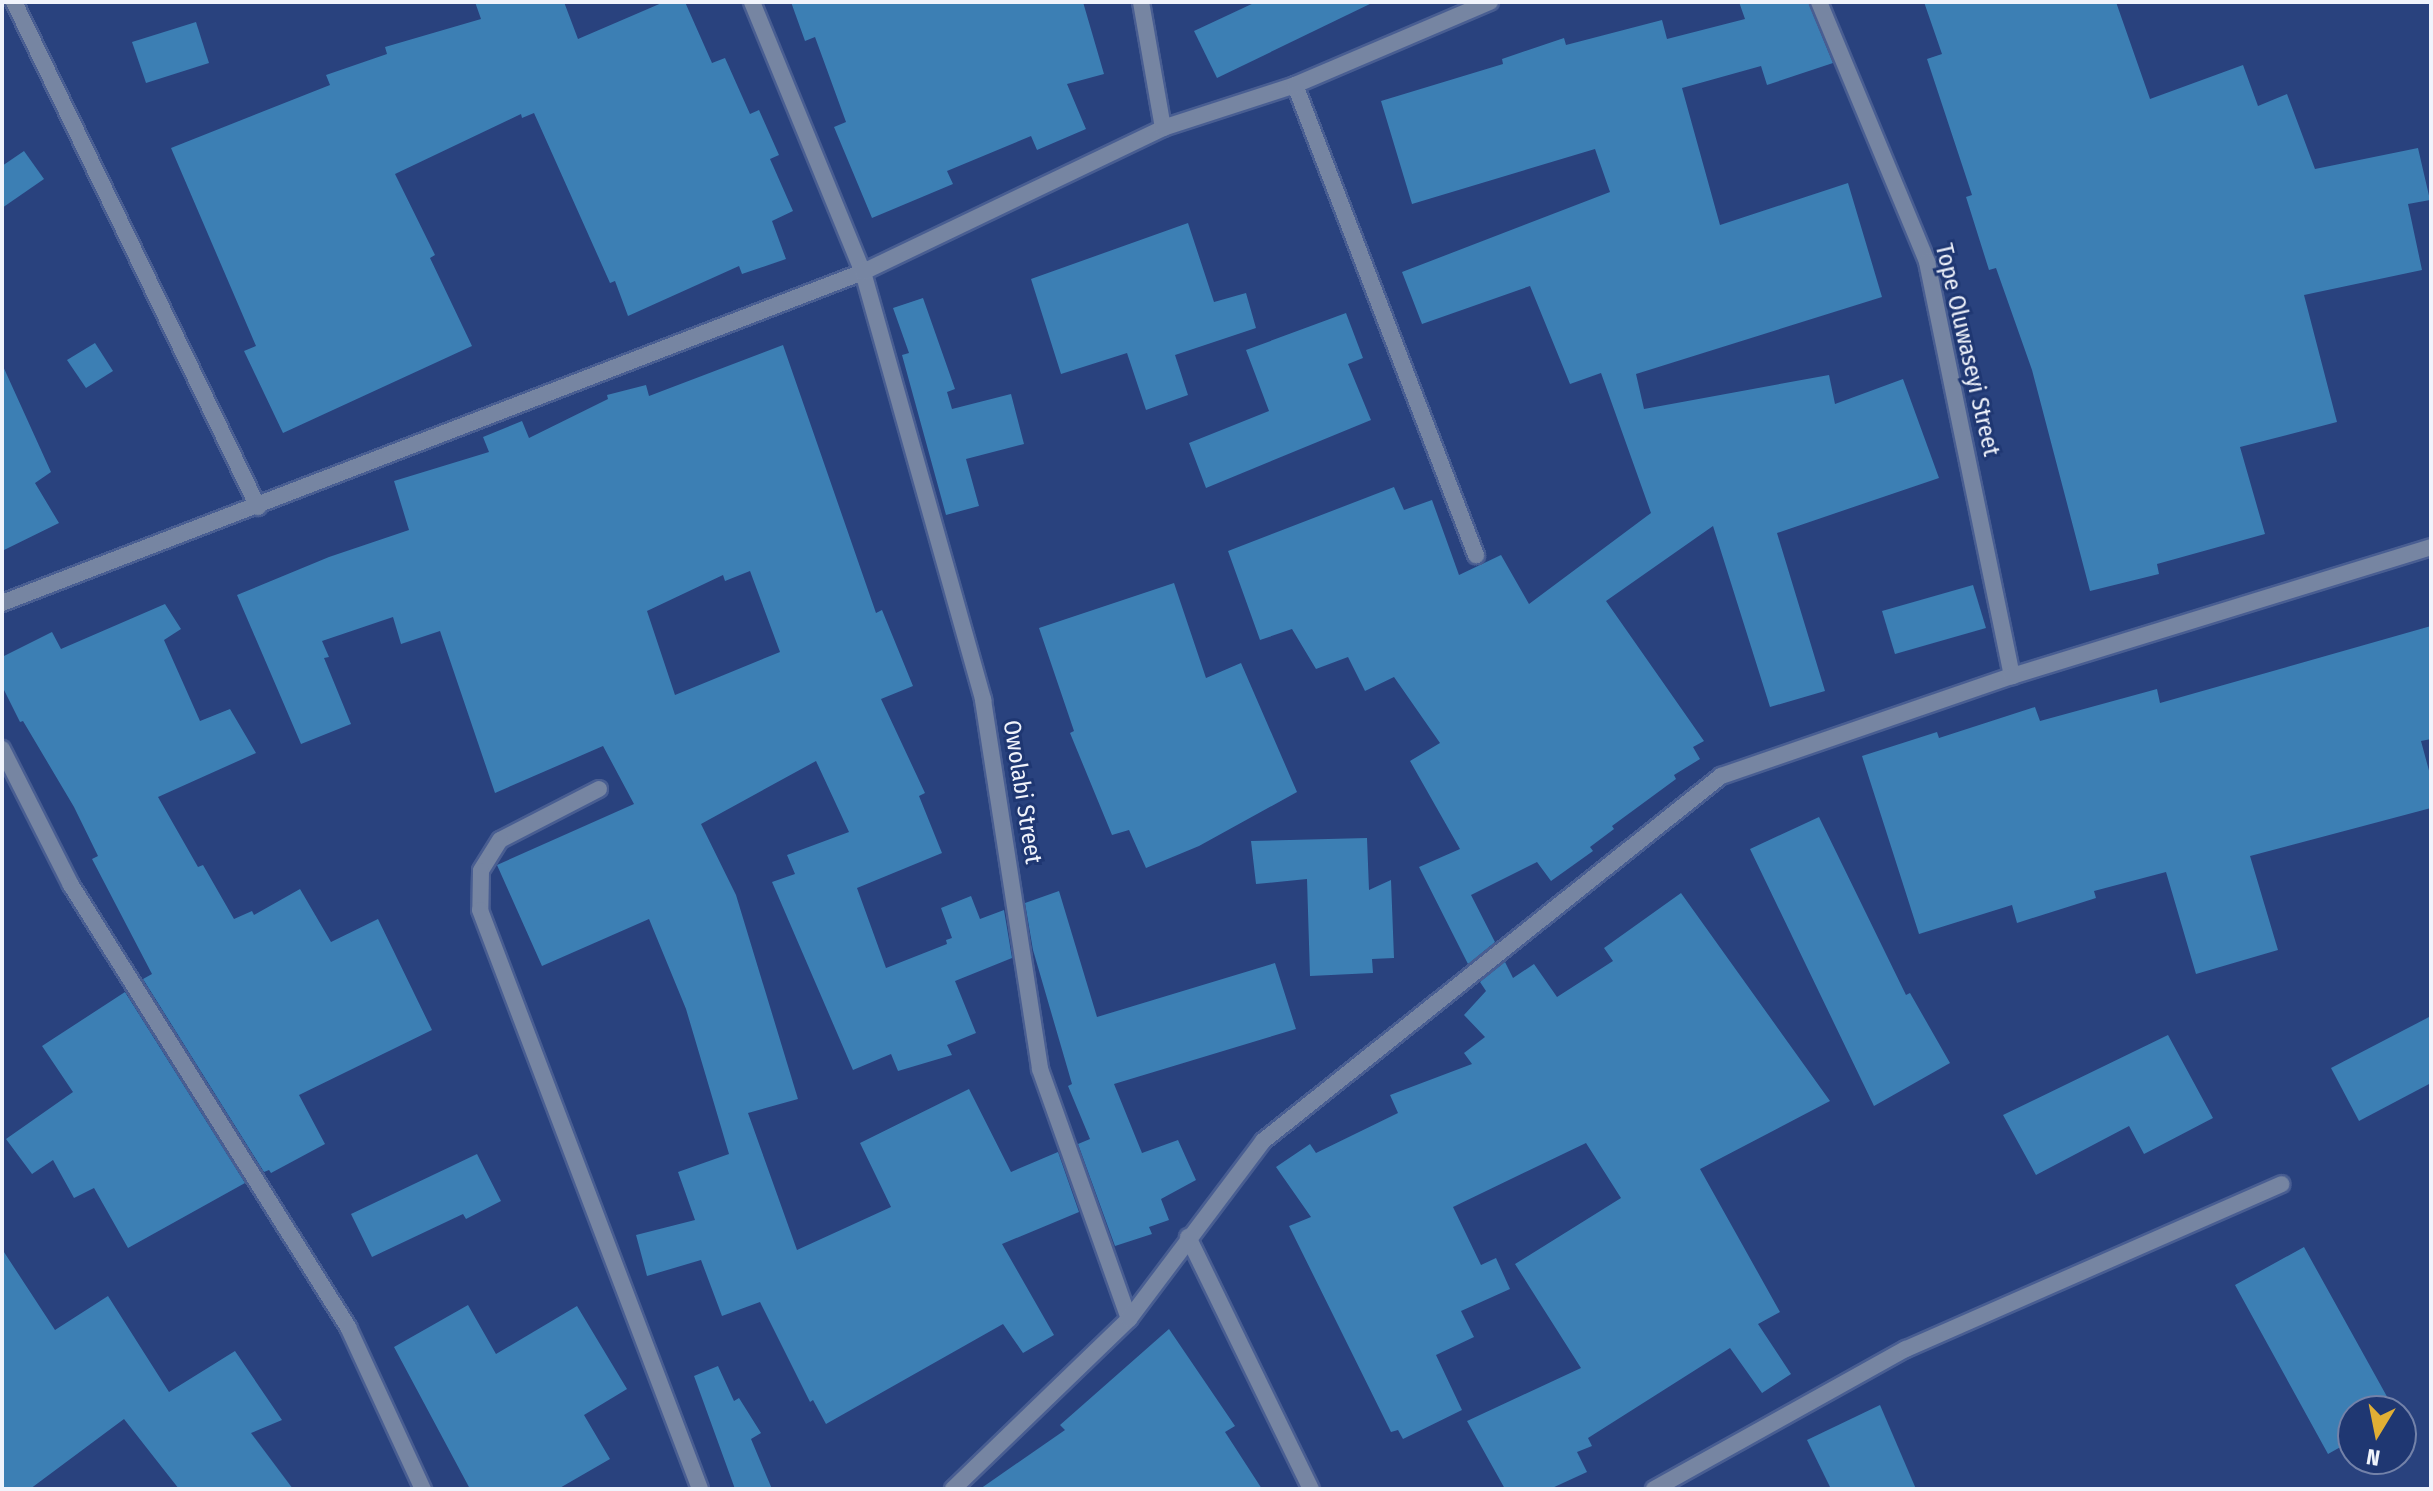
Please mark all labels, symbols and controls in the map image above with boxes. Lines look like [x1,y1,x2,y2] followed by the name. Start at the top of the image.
[1929,241,2005,459] street label: Tope Oluwaseyi Street
[996,718,1048,866] street label: Owolabi Street
[2337,1395,2417,1475] north arrow
[2364,1443,2382,1472] text: N

